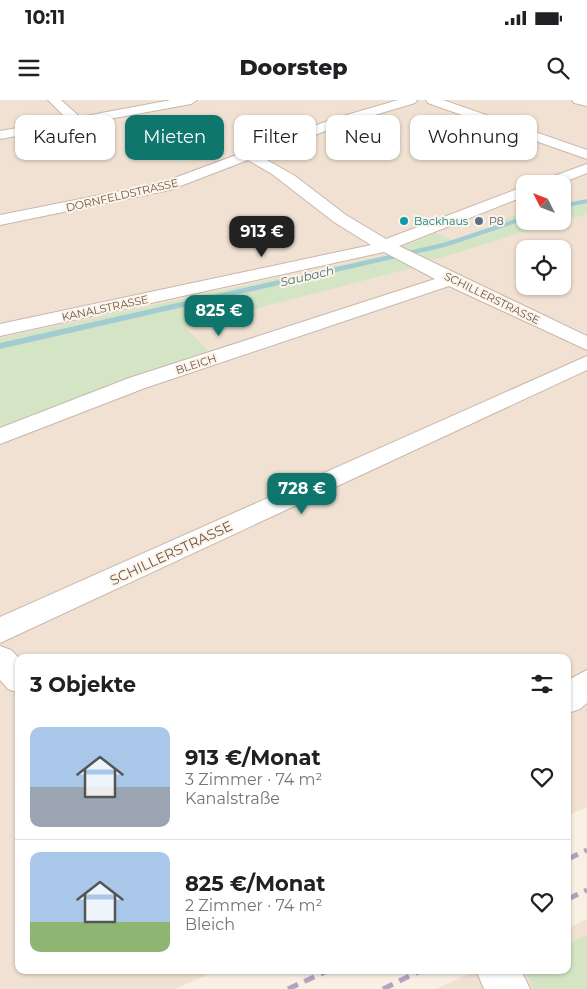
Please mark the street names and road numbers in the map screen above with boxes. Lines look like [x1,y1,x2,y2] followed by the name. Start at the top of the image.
[64,175,180,215] street label: DORNFELDSTRASSE
[442,269,542,327] street label: SCHILLERSTRASSE
[60,292,150,324] street label: KANALSTRASSE
[174,351,218,377] street label: BLEICH
[107,517,235,589] street label: SCHILLERSTRASSE

